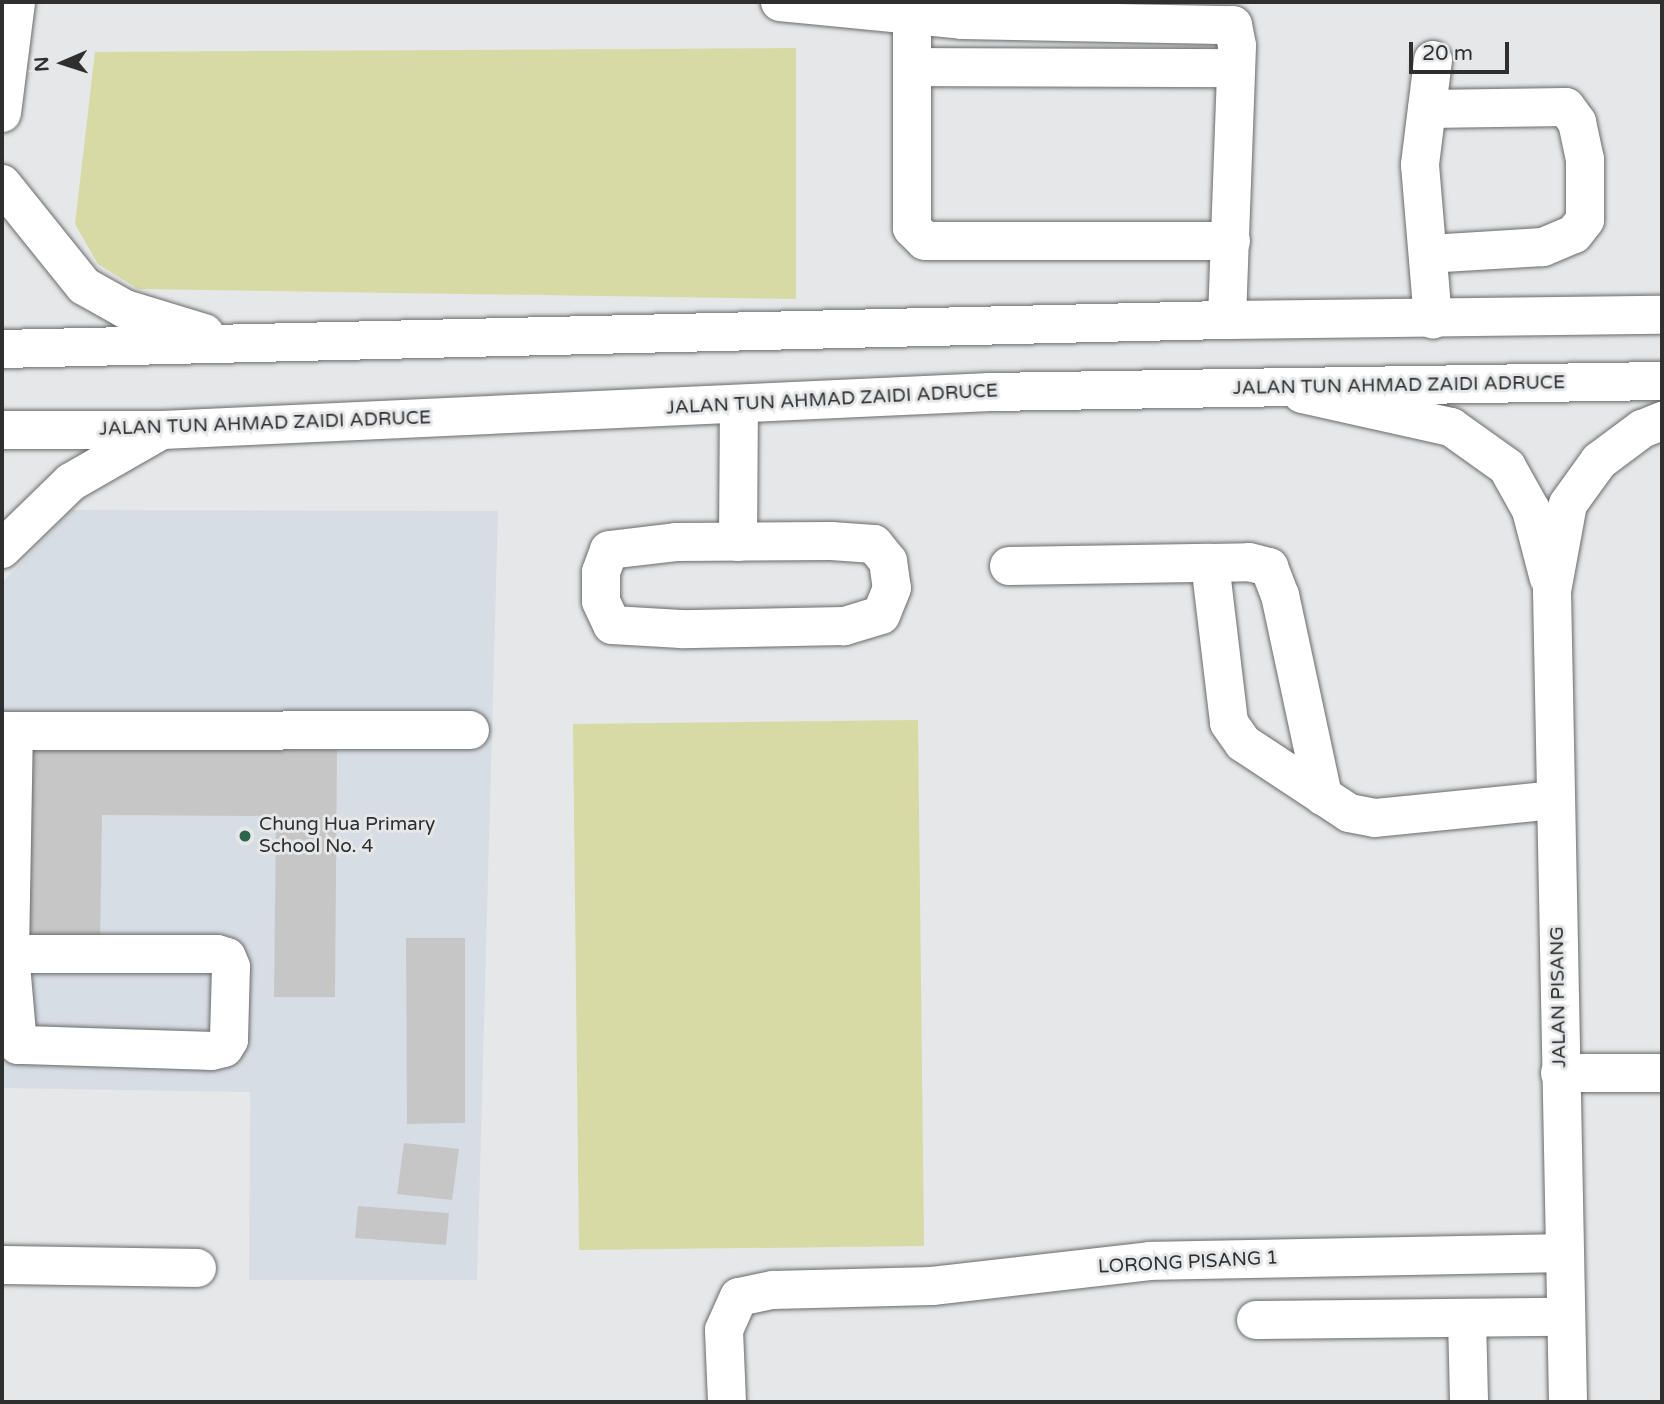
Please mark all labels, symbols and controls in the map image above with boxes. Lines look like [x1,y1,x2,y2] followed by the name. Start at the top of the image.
[28,28,98,98] north arrow
[1412,28,1512,72] scale bar
[1422,41,1473,66] text: 20 m
[31,56,53,72] text: N
[1233,372,1565,400] street label: JALAN TUN AHMAD ZAIDI ADRUCE
[665,380,999,420] street label: JALAN TUN AHMAD ZAIDI ADRUCE
[98,407,432,441] street label: JALAN TUN AHMAD ZAIDI ADRUCE
[259,814,435,858] place label: Chung Hua Primary School No. 4
[237,828,253,844] marker: Chung Hua Primary School No. 4
[1546,926,1572,1068] street label: JALAN PISANG
[1097,1247,1279,1279] street label: LORONG PISANG 1

